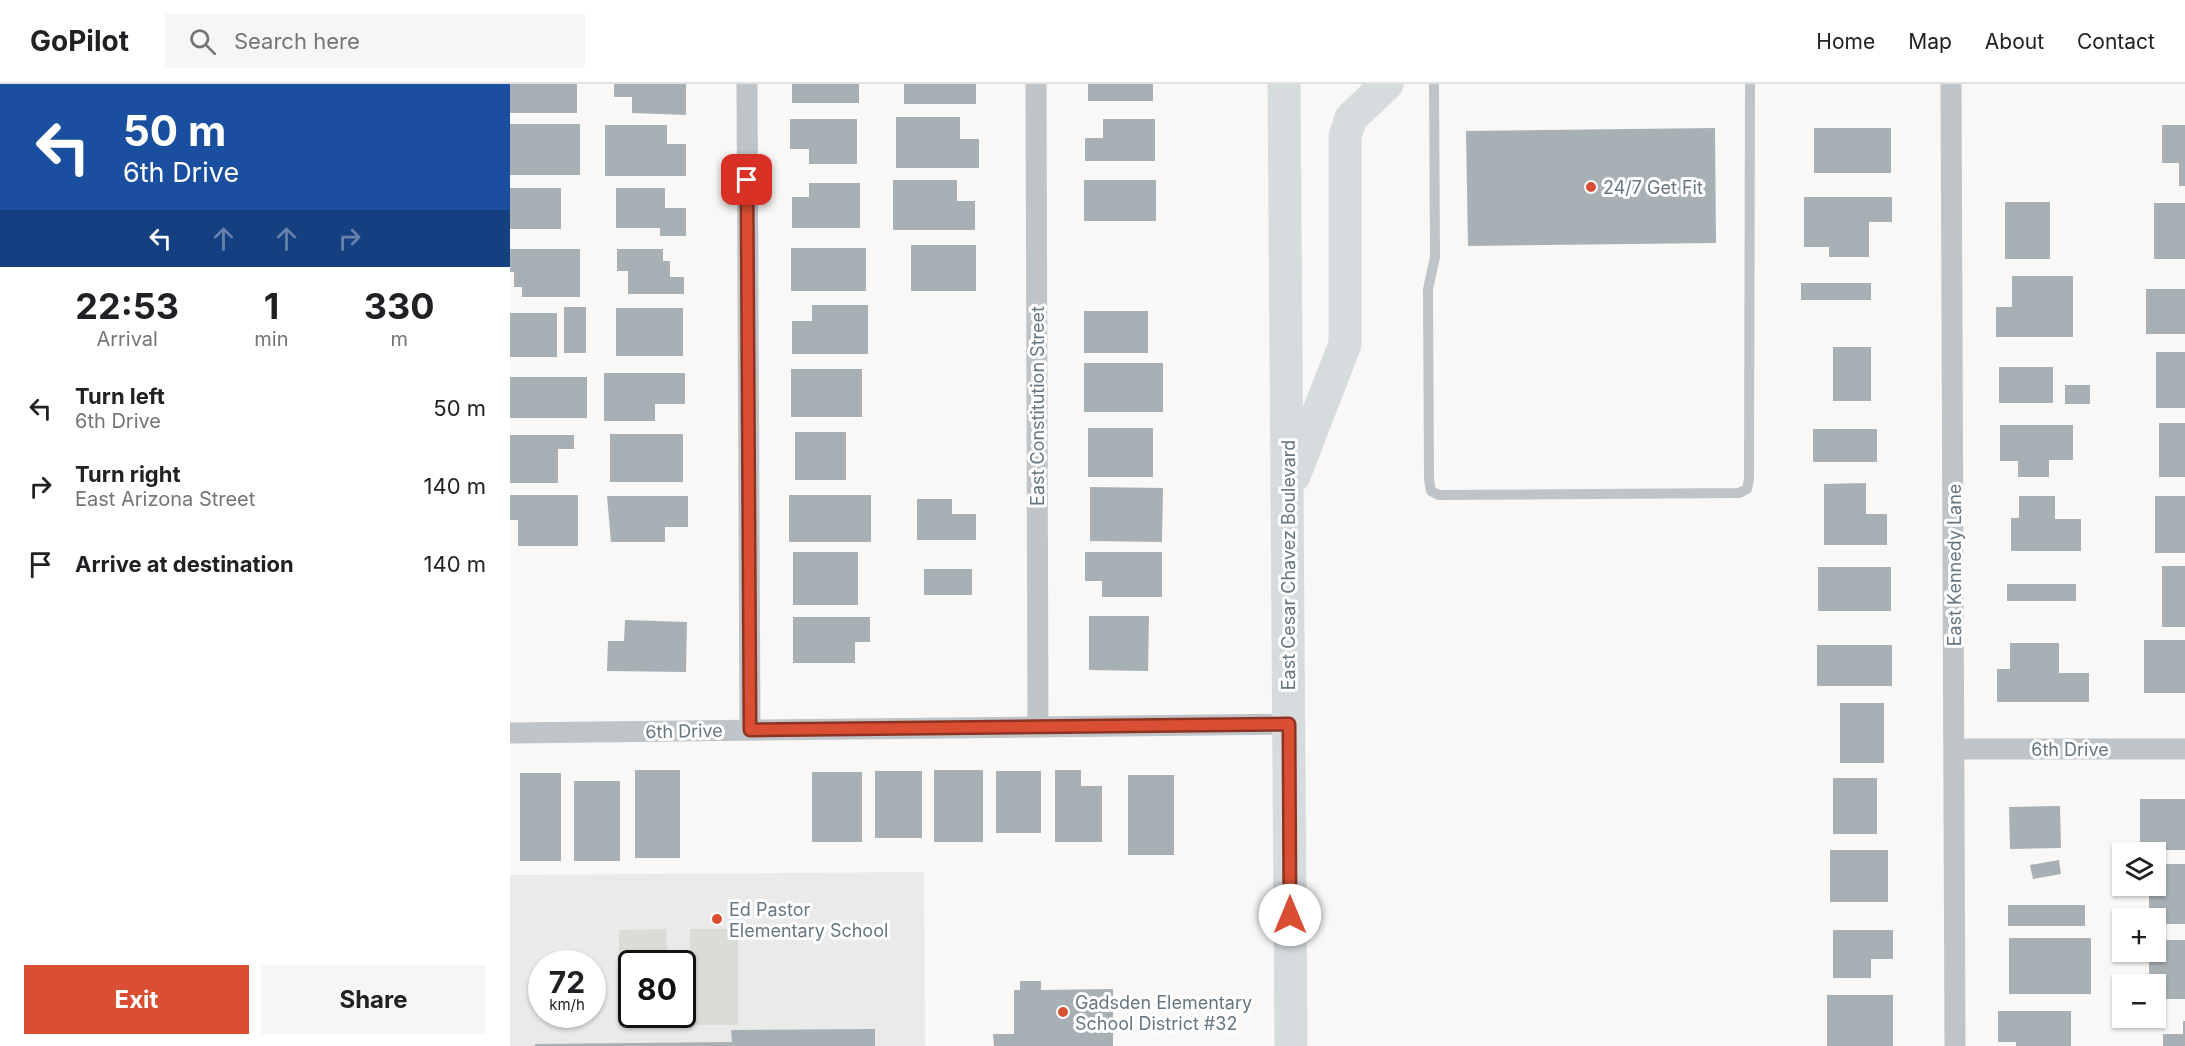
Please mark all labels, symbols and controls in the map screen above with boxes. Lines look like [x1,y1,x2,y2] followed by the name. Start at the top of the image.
[165,14,585,68] search box
[30,24,129,58] text: GoPilot
[186,25,219,58] icon: search
[234,28,360,54] text: Search here
[1816,29,1875,54] text: Home
[1908,29,1952,54] text: Map
[1985,29,2044,54] text: About
[2077,29,2155,54] text: Contact
[123,105,226,156] text: 50 m
[24,108,102,186] icon: left
[721,154,772,205] pin
[123,156,239,189] text: 6th Drive
[730,163,763,196] icon: arrive
[1603,177,1703,198] place label: 24/7 Get Fit
[1584,180,1598,194] marker: 24/7 Get Fit
[144,222,177,255] icon: left
[207,222,240,255] icon: ahead
[270,222,303,255] icon: ahead
[333,222,366,255] icon: right
[75,284,179,328] text: 22:53
[264,284,279,328] text: 1
[364,284,435,328] text: 330
[1027,306,1048,506] street label: East Constitution Street
[96,327,158,351] text: Arrival
[254,327,289,351] text: min
[390,327,408,351] text: m
[75,383,165,409] text: Turn left
[24,392,57,425] icon: left
[433,395,486,421] text: 50 m
[75,409,161,433] text: 6th Drive
[1278,440,1299,690] street label: East Cesar Chavez Boulevard
[75,461,181,487] text: Turn right
[24,470,57,503] icon: right
[424,473,486,499] text: 140 m
[1944,484,1965,646] street label: East Kennedy Lane
[75,487,255,511] text: East Arizona Street
[24,548,57,581] icon: arrive
[75,551,294,577] text: Arrive at destination
[424,551,486,577] text: 140 m
[645,720,723,742] street label: 6th Drive
[2031,739,2109,760] street label: 6th Drive
[2112,842,2166,1028] map controls
[2112,842,2166,896] button: layers
[1258,883,1322,947] position arrow
[729,899,888,941] place label: Ed Pastor Elementary School
[2112,908,2166,962] button: +
[710,912,724,926] marker: Ed Pastor Elementary School
[618,950,696,1028] speed limit sign: 80
[549,964,585,1000] text: 72
[24,965,249,1034] button: Exit
[261,965,486,1034] button: Share
[2112,974,2166,1028] button: −
[1075,992,1252,1034] place label: Gadsden Elementary School District #32
[549,995,585,1014] text: km/h
[1056,1005,1070,1019] marker: Gadsden Elementary School District #32

